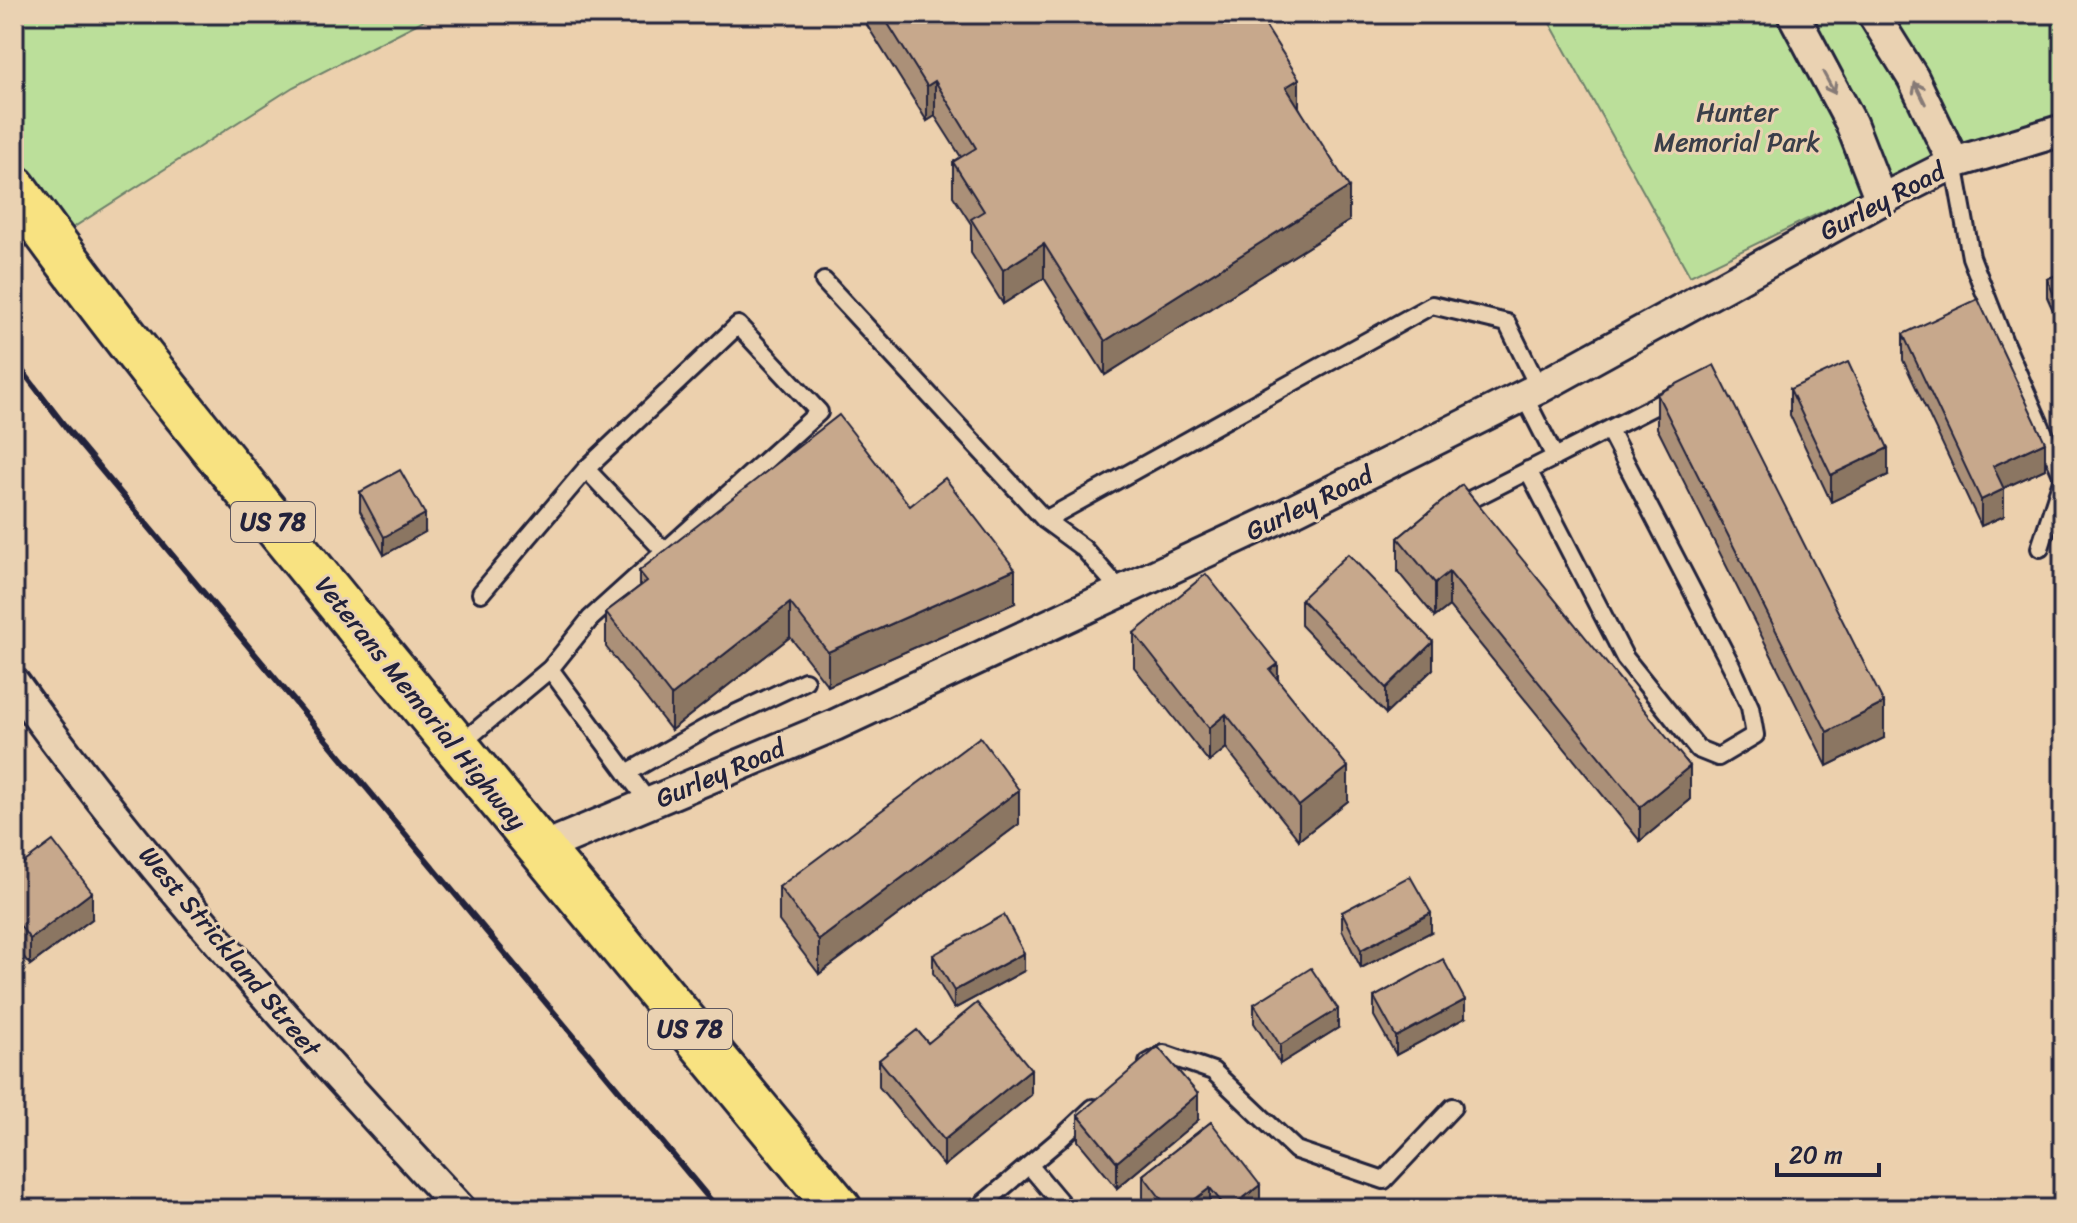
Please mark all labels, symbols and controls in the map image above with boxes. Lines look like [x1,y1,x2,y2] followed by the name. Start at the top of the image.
[1822,71,1838,94] one-way arrow
[1912,81,1927,105] one-way arrow
[1654,89,1820,165] park label: Hunter Memorial Park
[1811,147,1955,253] street label: Gurley Road
[1237,451,1383,554] street label: Gurley Road
[231,502,315,542] road number: US 78
[303,565,539,841] street label: Veterans Memorial Highway
[648,724,794,821] street label: Gurley Road
[127,835,334,1069] street label: West Strickland Street
[648,1009,732,1049] road number: US 78
[1777,1127,1879,1177] scale bar
[1789,1134,1843,1176] text: 20 m

